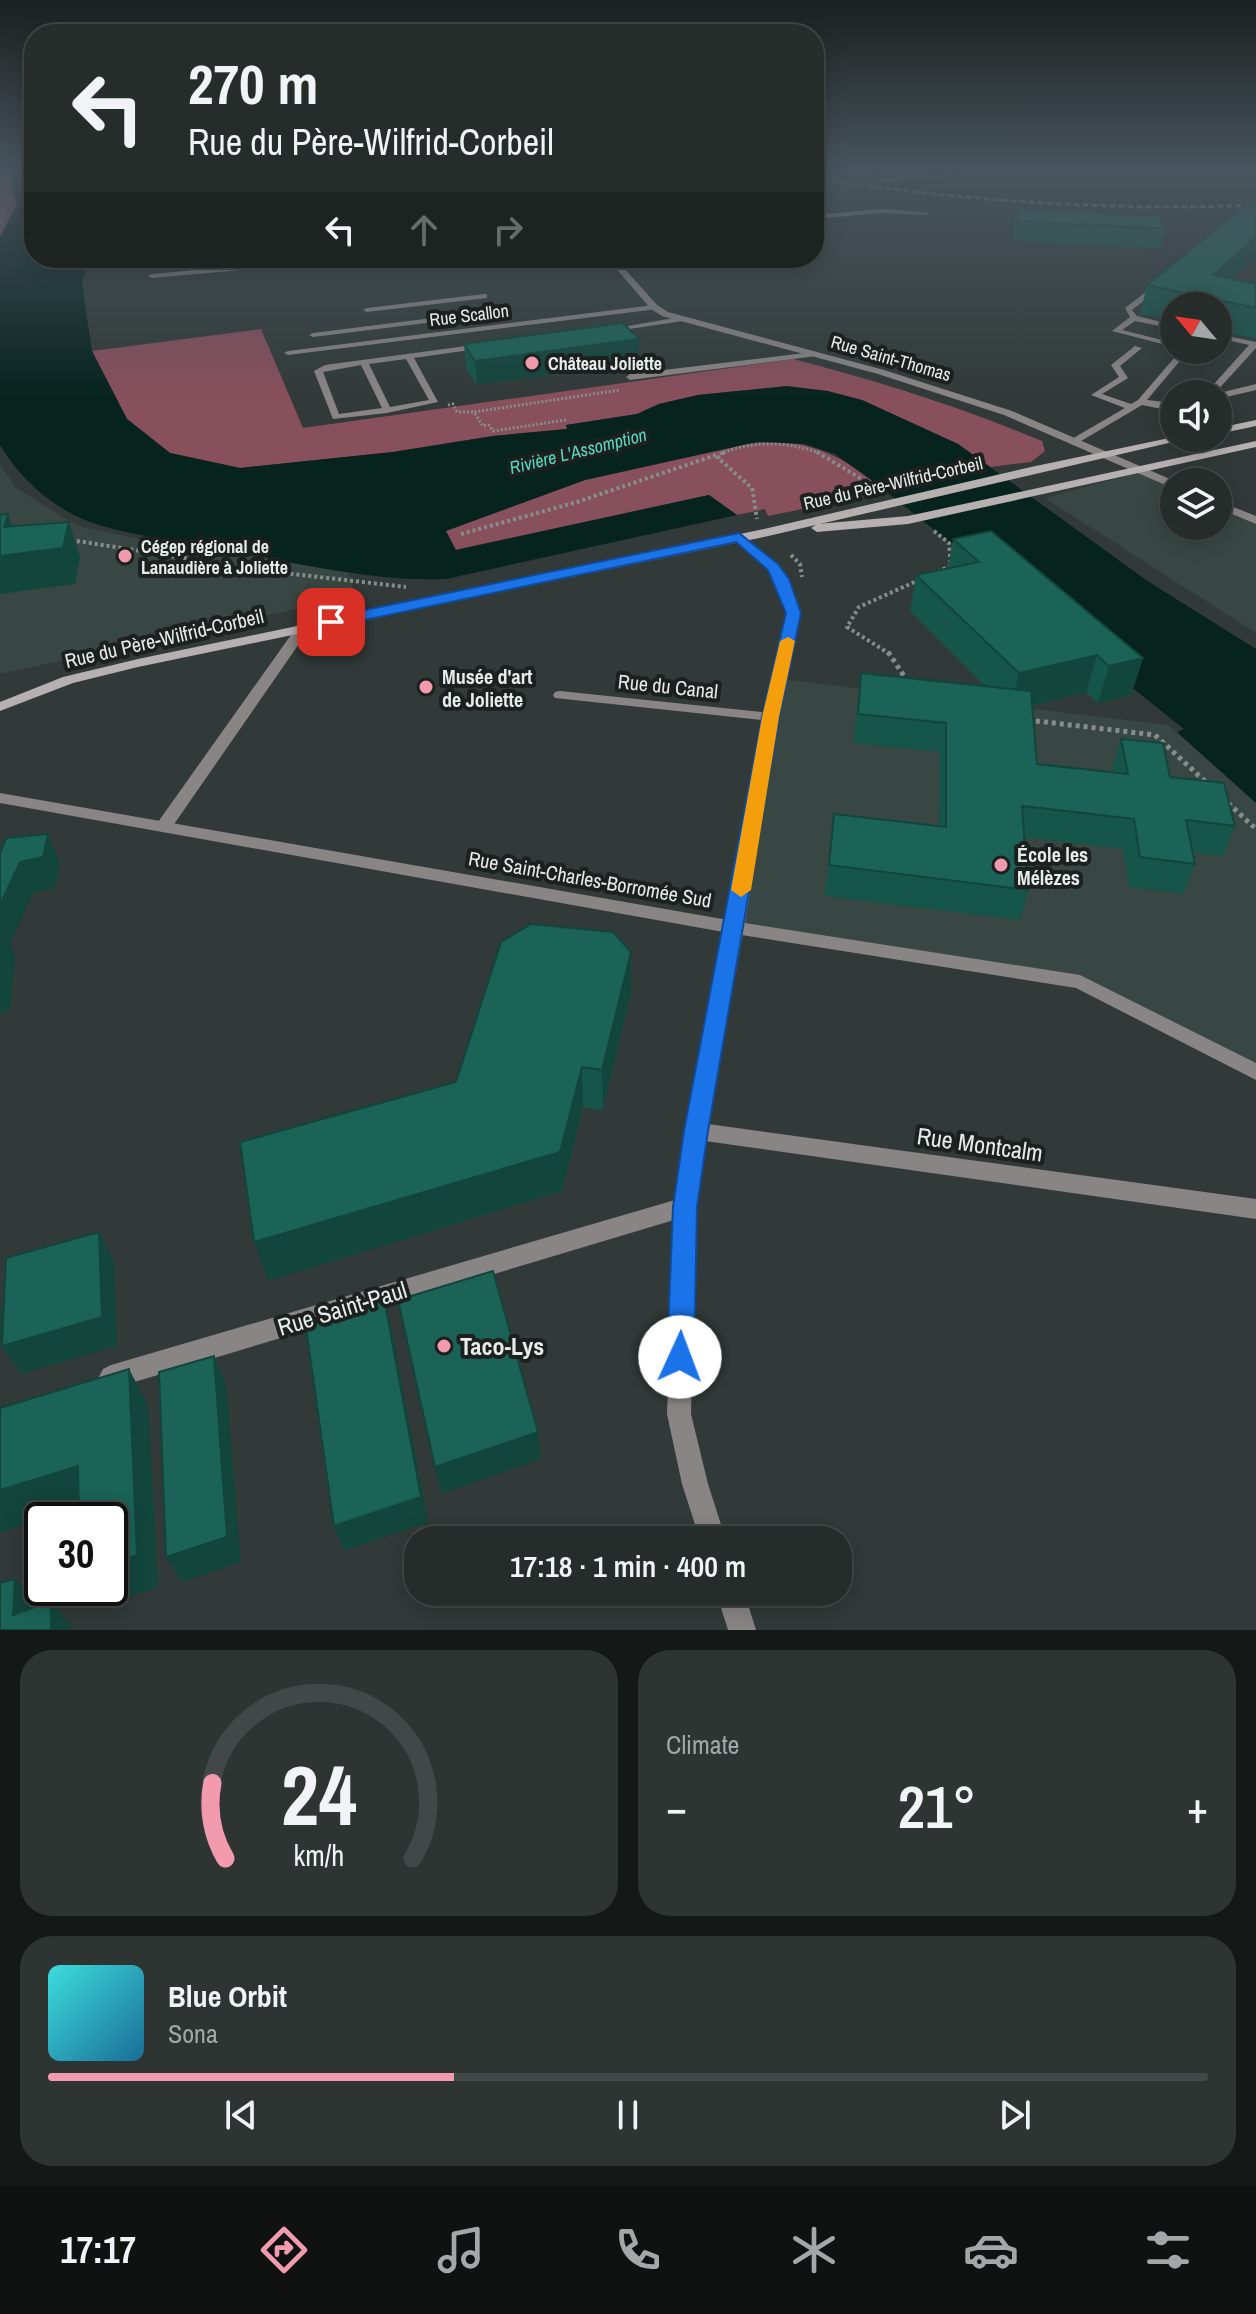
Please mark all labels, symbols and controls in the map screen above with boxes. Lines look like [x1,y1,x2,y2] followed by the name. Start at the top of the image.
[188,46,318,121] text: 270 m
[56,56,160,160] icon: left
[188,118,554,166] text: Rue du Père-Wilfrid-Corbeil
[318,208,362,252] icon: left
[402,208,446,252] icon: ahead
[486,208,530,252] icon: right
[1160,292,1232,364] north arrow
[1160,292,1232,540] map controls
[428,298,510,332] street label: Rue Scallon
[828,329,954,387] street label: Rue Saint-Thomas
[548,351,662,376] place label: Château Joliette
[523,354,541,372] marker: Château Joliette
[1160,380,1232,452] button: sound
[507,422,649,480] water label: Rivière L'Assomption
[801,450,985,516] street label: Rue du Père-Wilfrid-Corbeil
[1160,468,1232,540] button: layers
[141,534,288,580] place label: Cégep régional de Lanaudière à Joliette
[116,547,134,565] marker: Cégep régional de Lanaudière à Joliette
[297,588,365,656] pin
[309,600,353,644] icon: arrive
[62,602,266,674] street label: Rue du Père-Wilfrid-Corbeil
[442,663,533,713] place label: Musée d'art de Joliette
[617,667,719,705] street label: Rue du Canal
[417,678,435,696] marker: Musée d'art de Joliette
[1017,841,1088,891] place label: École les Mélèzes
[466,844,714,914] street label: Rue Saint-Charles-Borromée Sud
[992,856,1010,874] marker: École les Mélèzes
[915,1119,1045,1169] street label: Rue Montcalm
[274,1273,410,1343] street label: Rue Saint-Paul
[638,1315,722,1399] position arrow
[460,1330,544,1362] place label: Taco-Lys
[435,1337,453,1355] marker: Taco-Lys
[24,1502,128,1606] speed limit sign: 30
[510,1546,746,1586] text: 17:18 · 1 min · 400 m
[666,1727,739,1762] text: Climate
[281,1739,357,1851] text: 24
[898,1766,976,1847] text: 21°
[666,1777,687,1837] text: −
[1187,1777,1208,1837] text: +
[294,1836,344,1875] text: km/h
[168,1976,287,2016] text: Blue Orbit
[168,2016,218,2051] text: Sona
[219,2093,263,2137] icon: previous
[606,2093,650,2137] icon: pause
[993,2093,1037,2137] icon: next
[256,2222,312,2278] icon: directions
[433,2222,489,2278] icon: music
[610,2222,666,2278] icon: phone
[786,2222,842,2278] icon: climate
[963,2222,1019,2278] icon: car
[1140,2222,1196,2278] icon: filters
[60,2226,136,2274] text: 17:17

